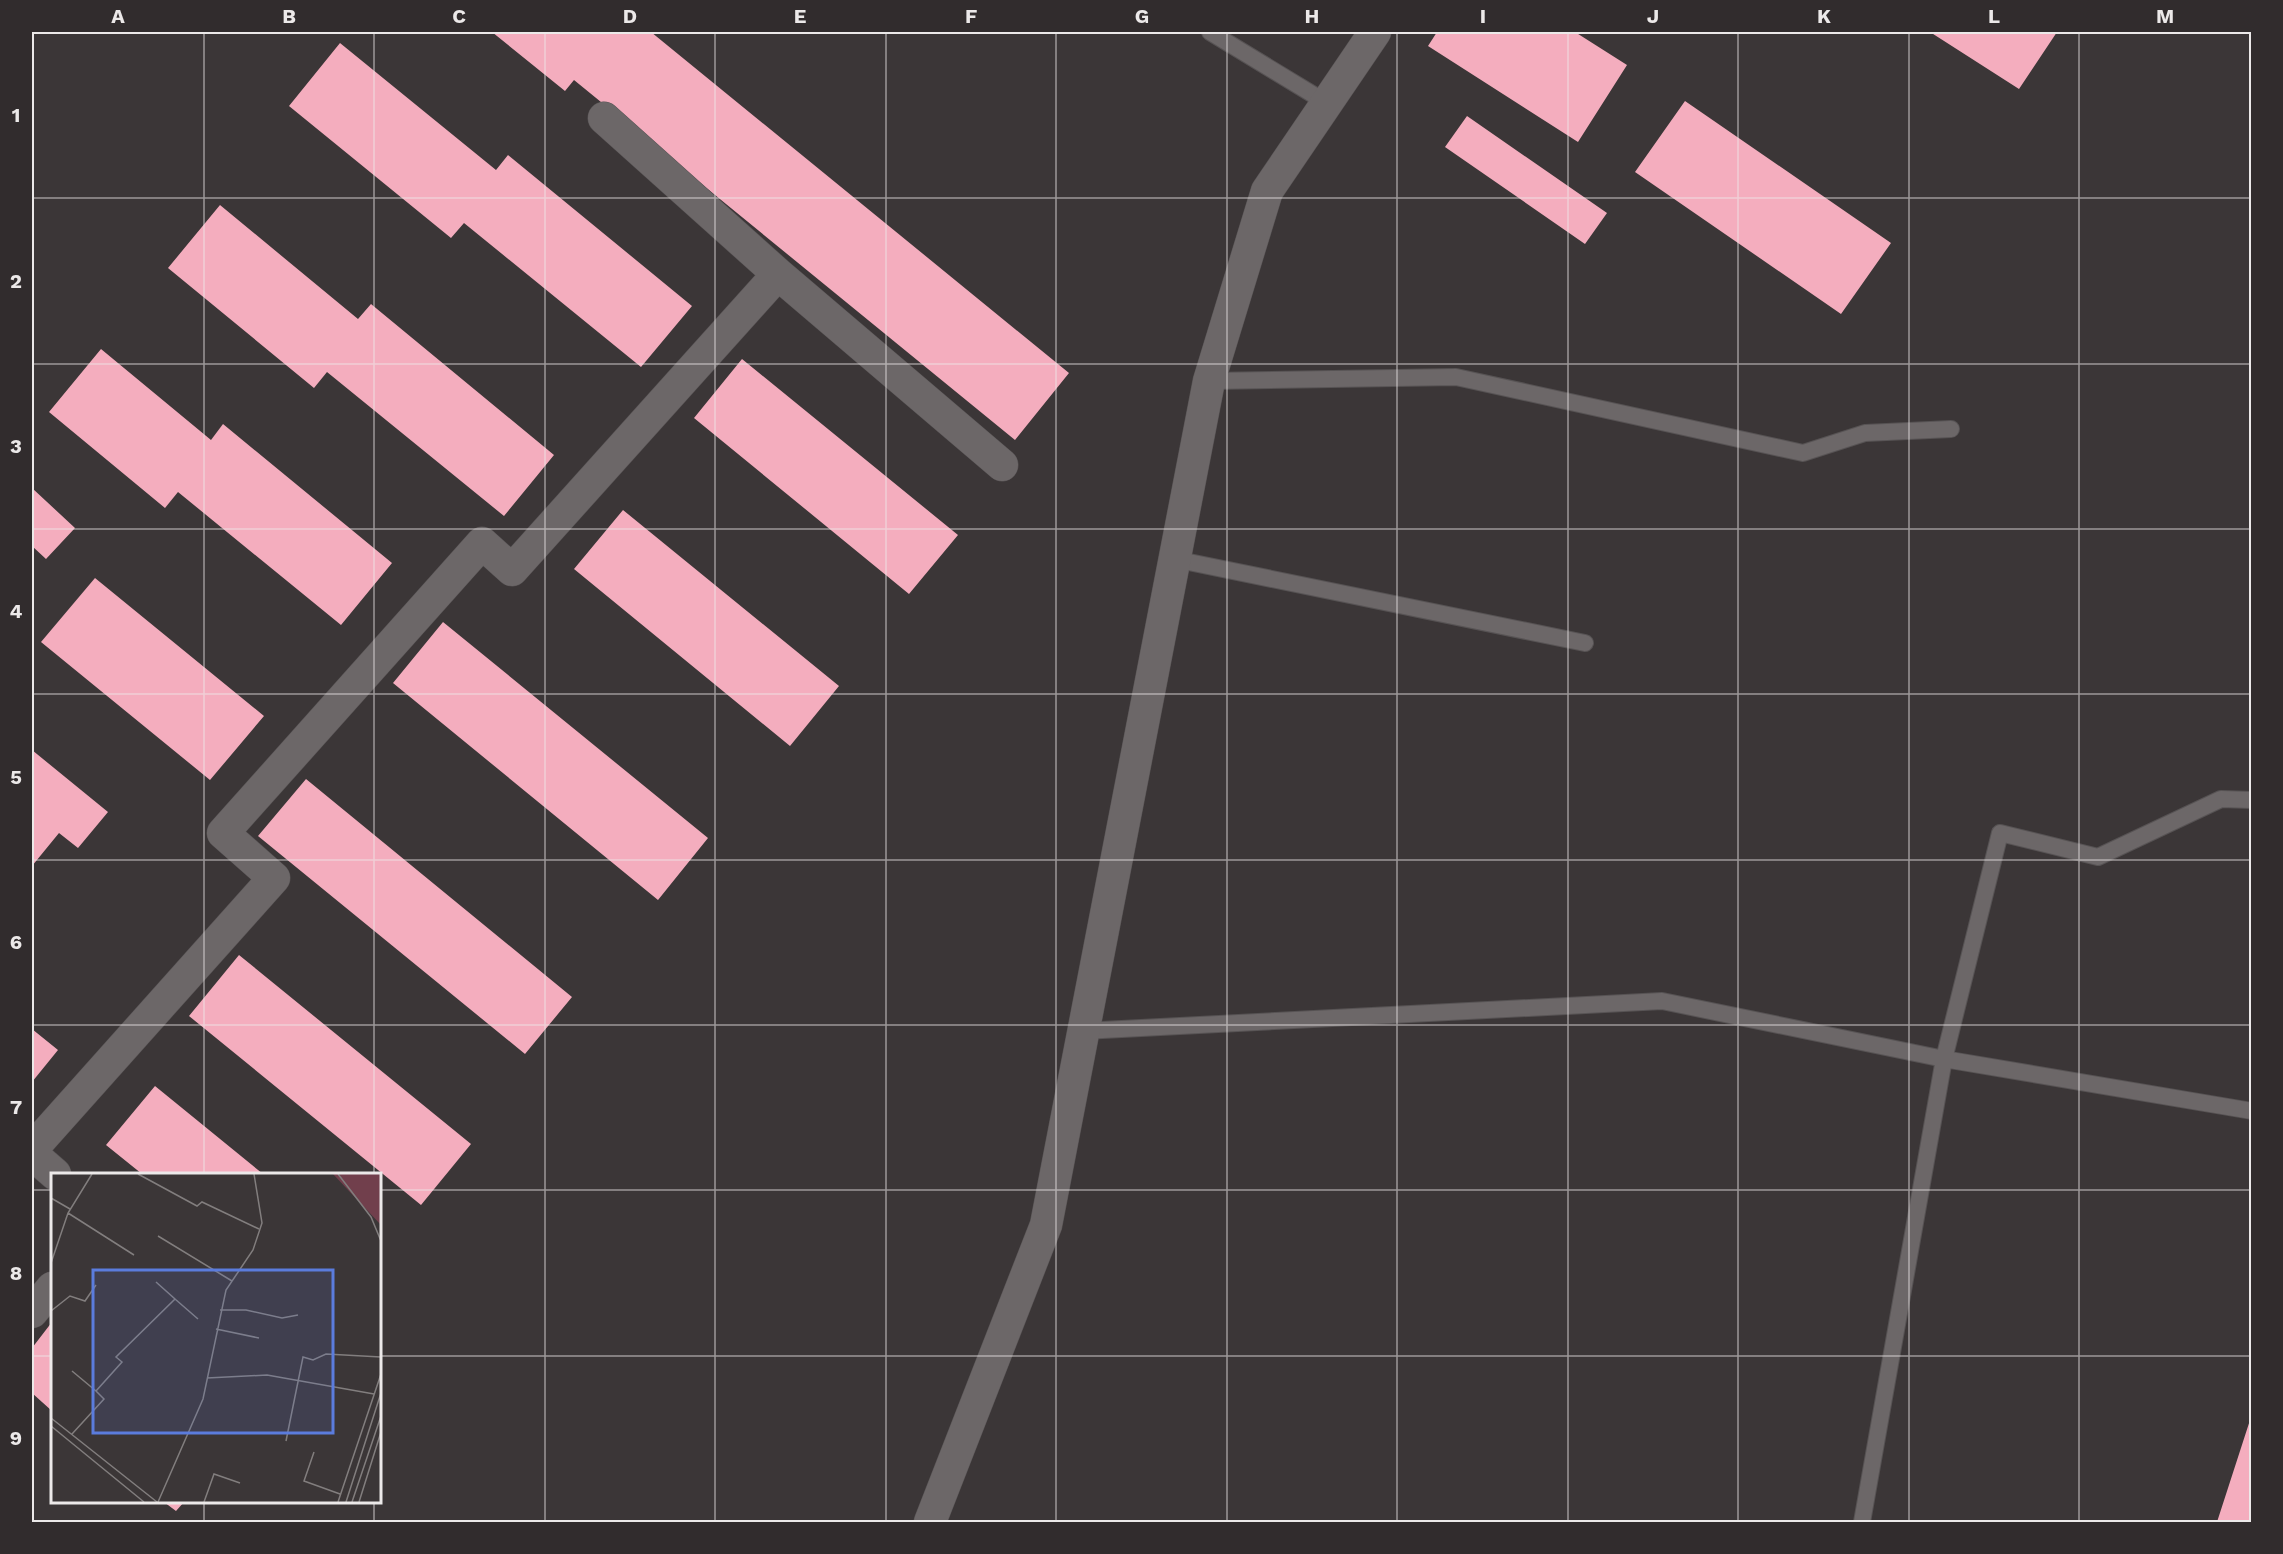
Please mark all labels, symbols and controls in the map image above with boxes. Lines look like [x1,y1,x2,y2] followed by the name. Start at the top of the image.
[111,4,125,28] text: A
[282,4,296,28] text: B
[452,4,466,28] text: C
[623,4,637,28] text: D
[794,4,806,28] text: E
[965,4,977,28] text: F
[1135,4,1149,28] text: G
[1305,4,1319,28] text: H
[1480,4,1486,28] text: I
[1647,4,1659,28] text: J
[1817,4,1831,28] text: K
[1988,4,2000,28] text: L
[2156,4,2174,28] text: M
[12,103,20,127] text: 1
[10,269,22,293] text: 2
[10,434,22,458] text: 3
[10,599,23,623] text: 4
[10,765,22,789] text: 5
[10,930,22,954] text: 6
[10,1095,22,1119] text: 7
[51,1173,381,1503] inset map
[10,1261,22,1285] text: 8
[10,1426,22,1450] text: 9

